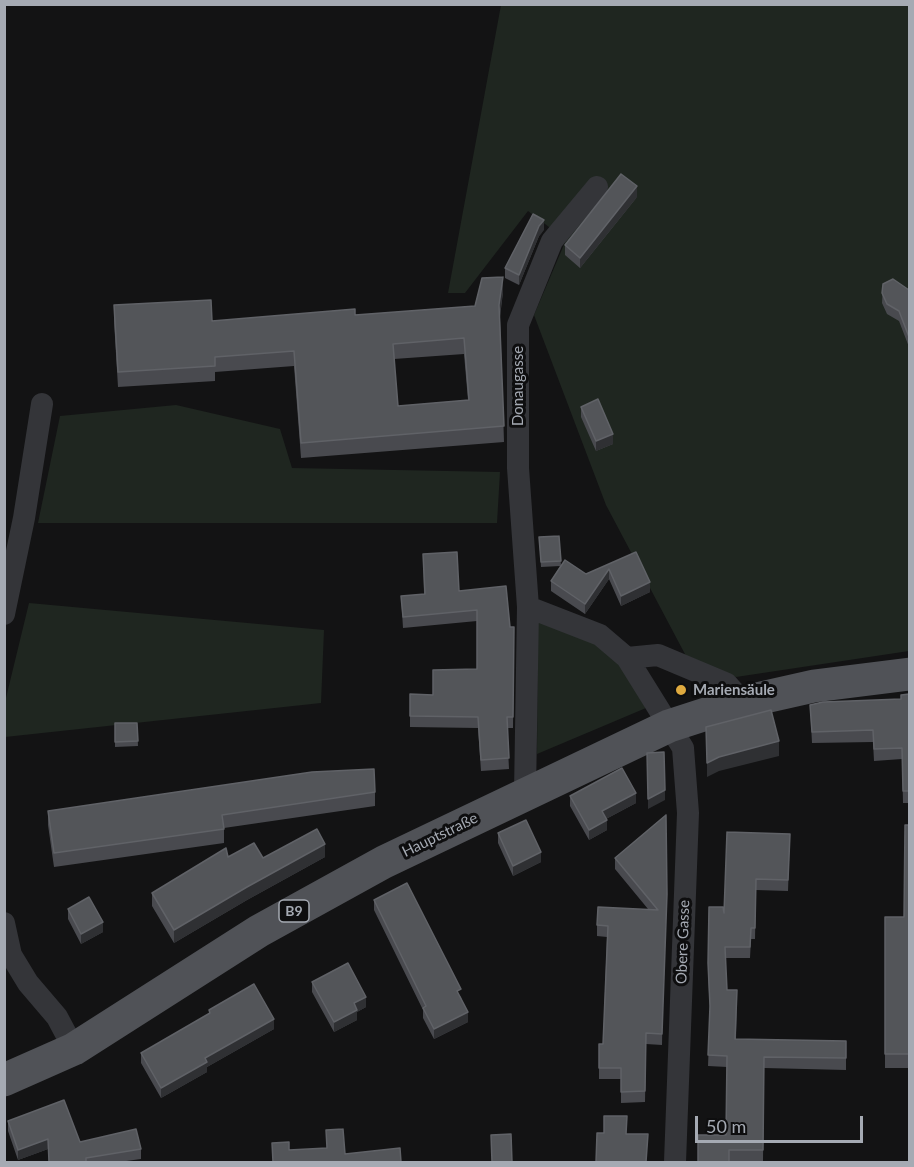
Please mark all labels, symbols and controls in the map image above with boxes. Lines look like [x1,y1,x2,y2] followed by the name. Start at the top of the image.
[509,346,527,426] street label: Donaugasse
[693,681,775,699] place label: Mariensäule
[674,683,688,697] marker: Mariensäule
[399,809,481,861] street label: Hauptstraße
[279,900,309,922] road number: B9
[673,900,693,984] street label: Obere Gasse
[698,1104,866,1142] scale bar
[706,1115,746,1137] text: 50 m

